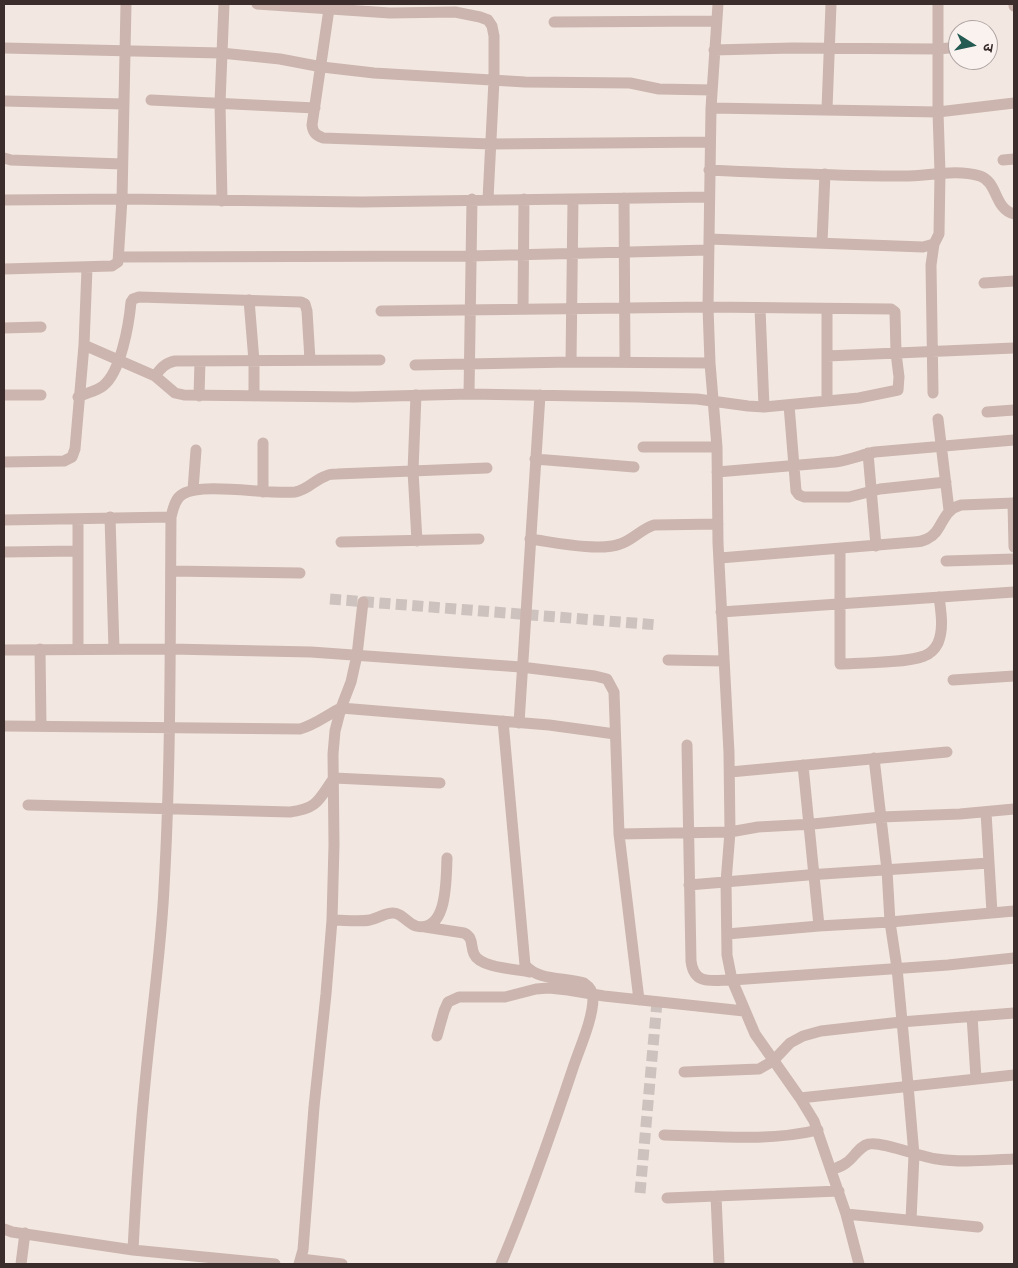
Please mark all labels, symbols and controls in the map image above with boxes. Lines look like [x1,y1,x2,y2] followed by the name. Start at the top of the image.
[948,20,998,70] north arrow
[978,42,996,53] text: उ

